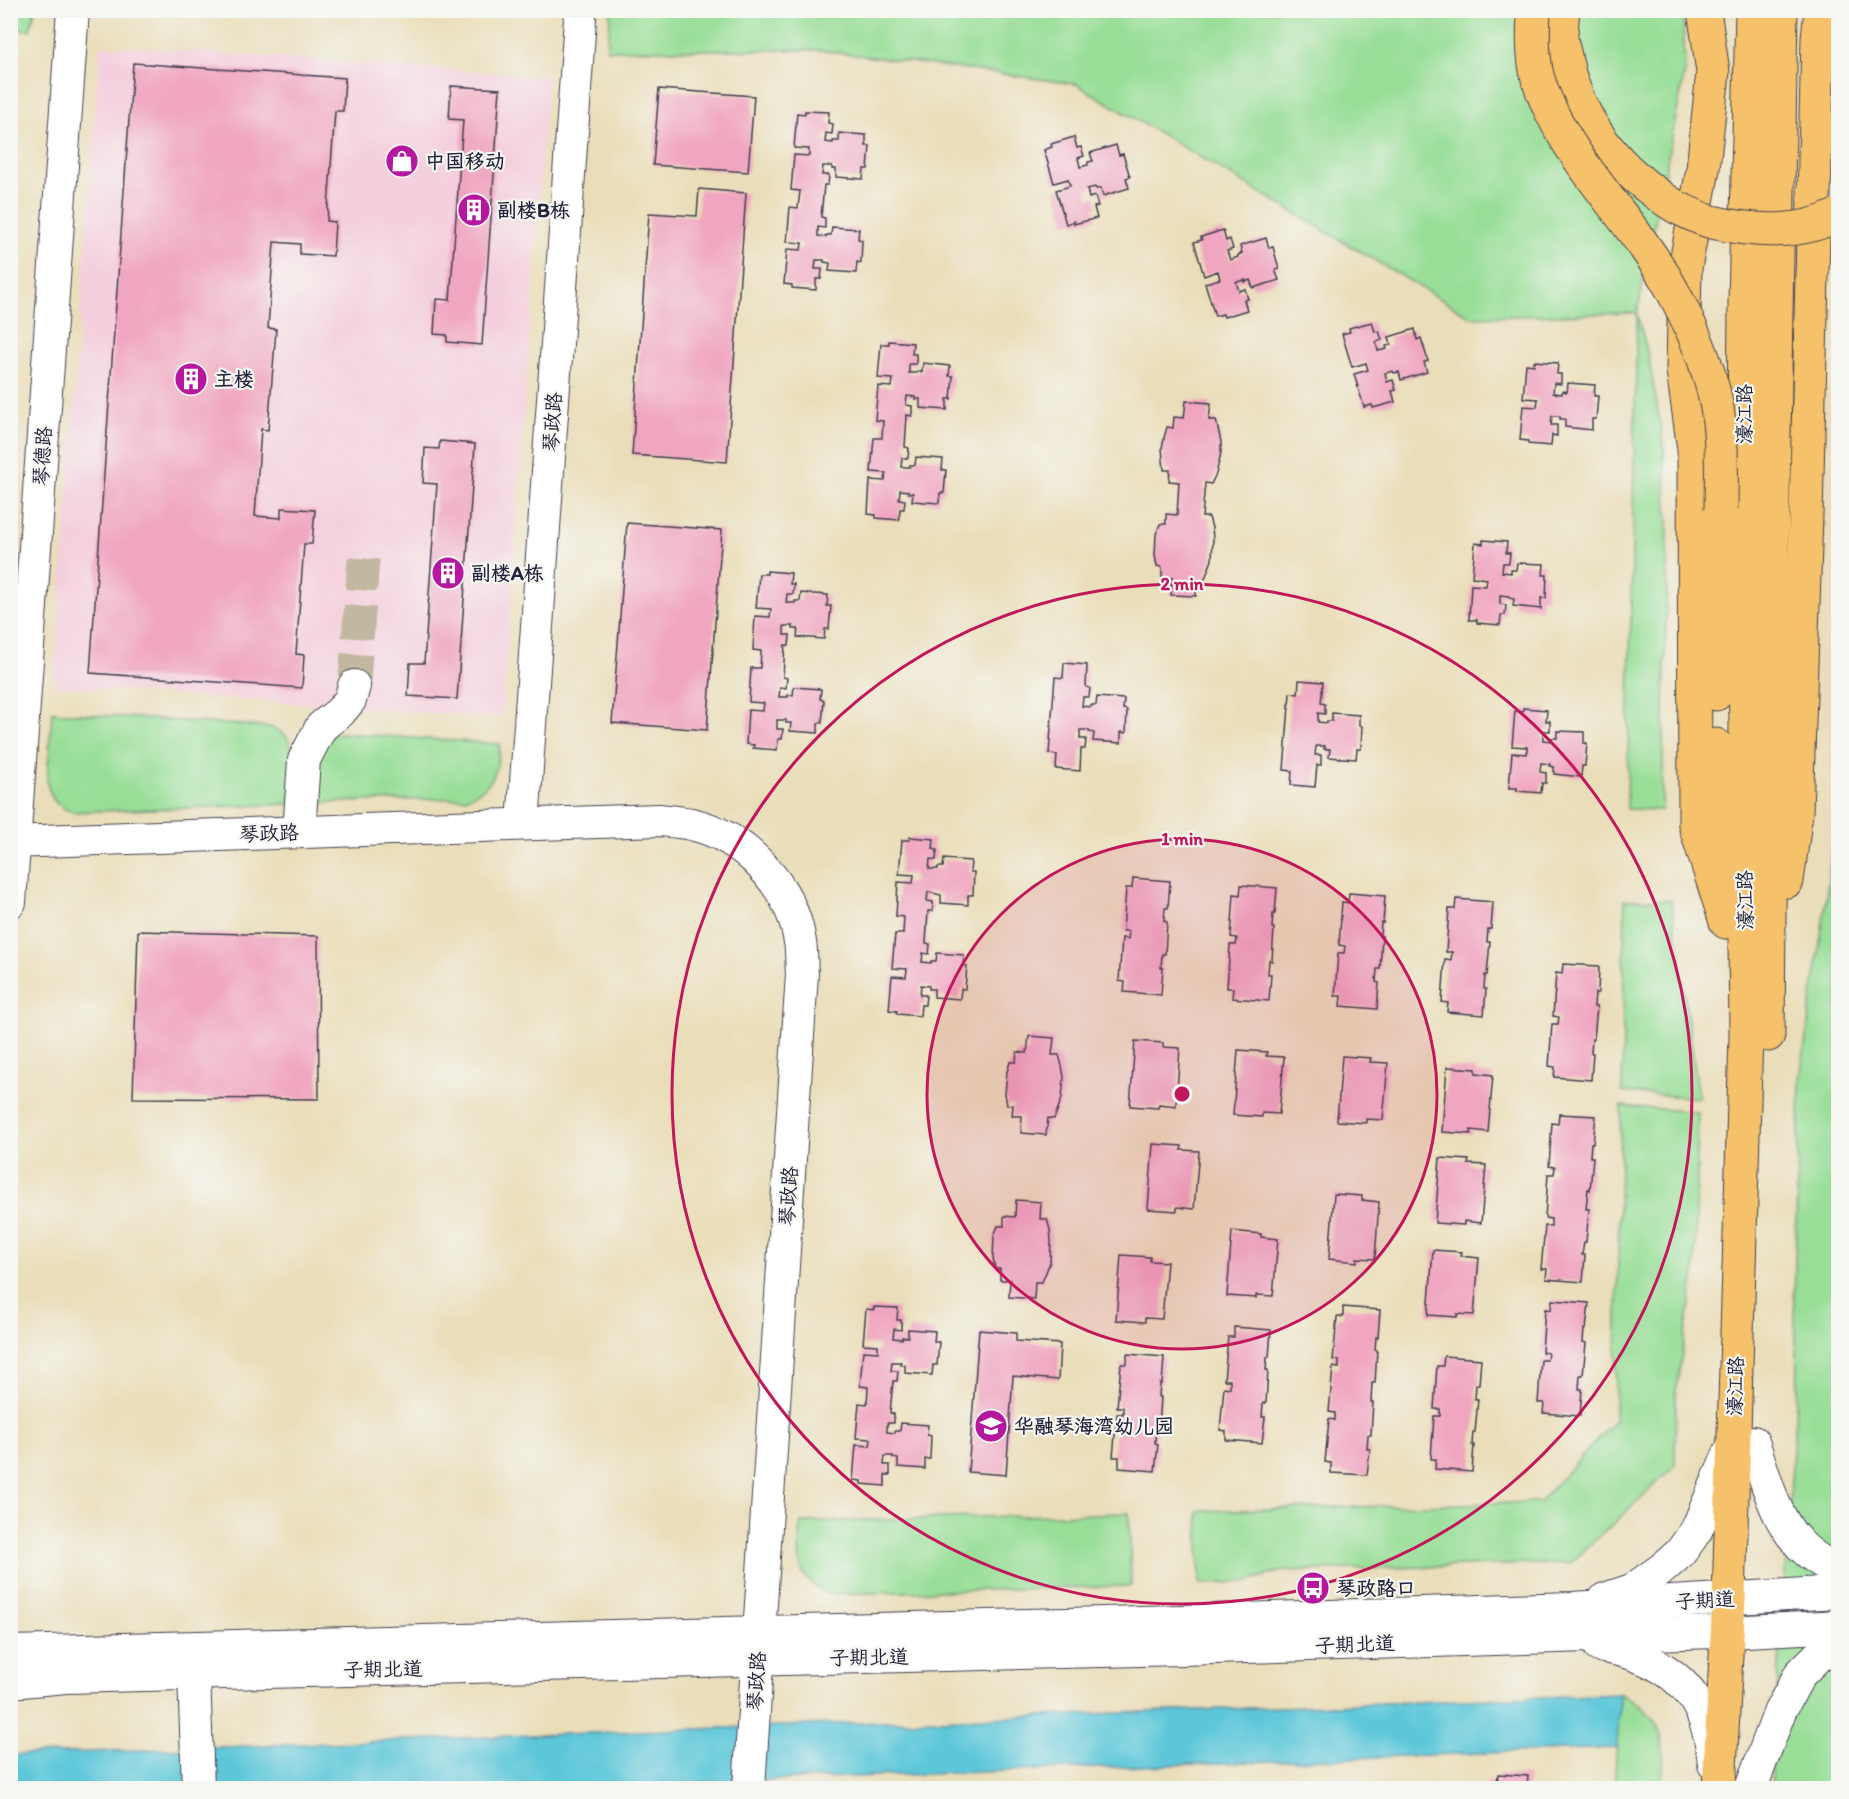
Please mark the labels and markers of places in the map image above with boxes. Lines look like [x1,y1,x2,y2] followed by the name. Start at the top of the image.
[384,143,420,179] shop icon: 中国移动
[425,149,505,173] place label: 中国移动
[456,192,492,228] building icon: 副楼B栋
[497,198,570,222] place label: 副楼B栋
[173,361,209,397] building icon: 主楼
[214,367,254,391] place label: 主楼
[430,555,466,591] building icon: 副楼A栋
[471,561,544,585] place label: 副楼A栋
[1172,1084,1192,1104] centre of rings
[973,1408,1009,1444] school or university icon: 华融琴海湾幼儿园
[1014,1414,1174,1438] place label: 华融琴海湾幼儿园
[1295,1570,1331,1606] bus stop icon: 琴政路口
[1336,1576,1416,1600] place label: 琴政路口

